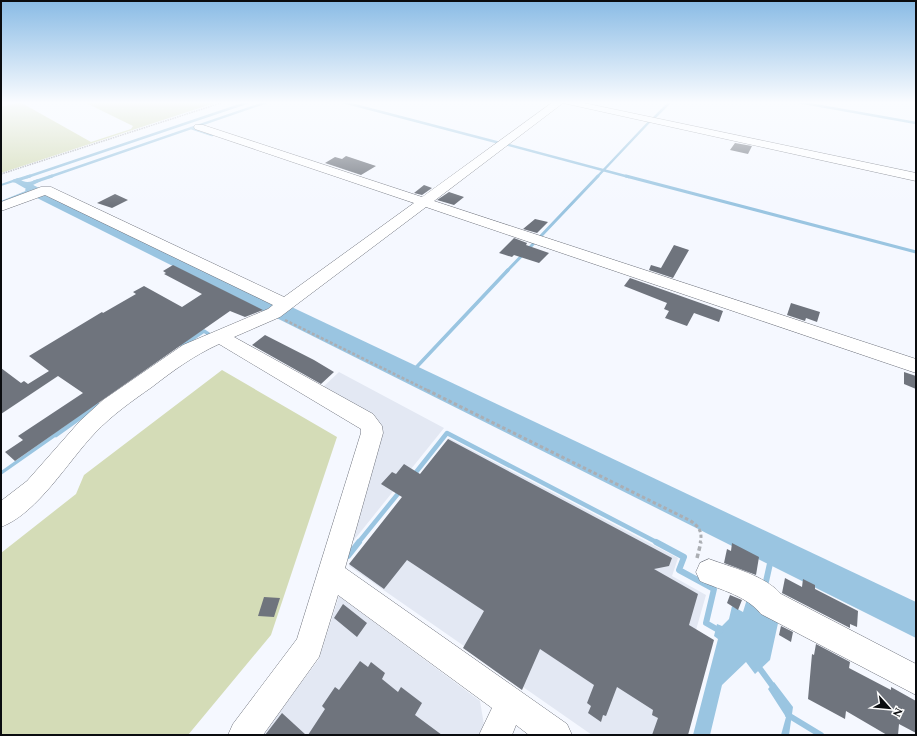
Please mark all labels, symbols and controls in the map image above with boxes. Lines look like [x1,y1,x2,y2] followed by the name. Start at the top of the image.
[869,688,909,728] north arrow
[888,704,907,720] text: N

